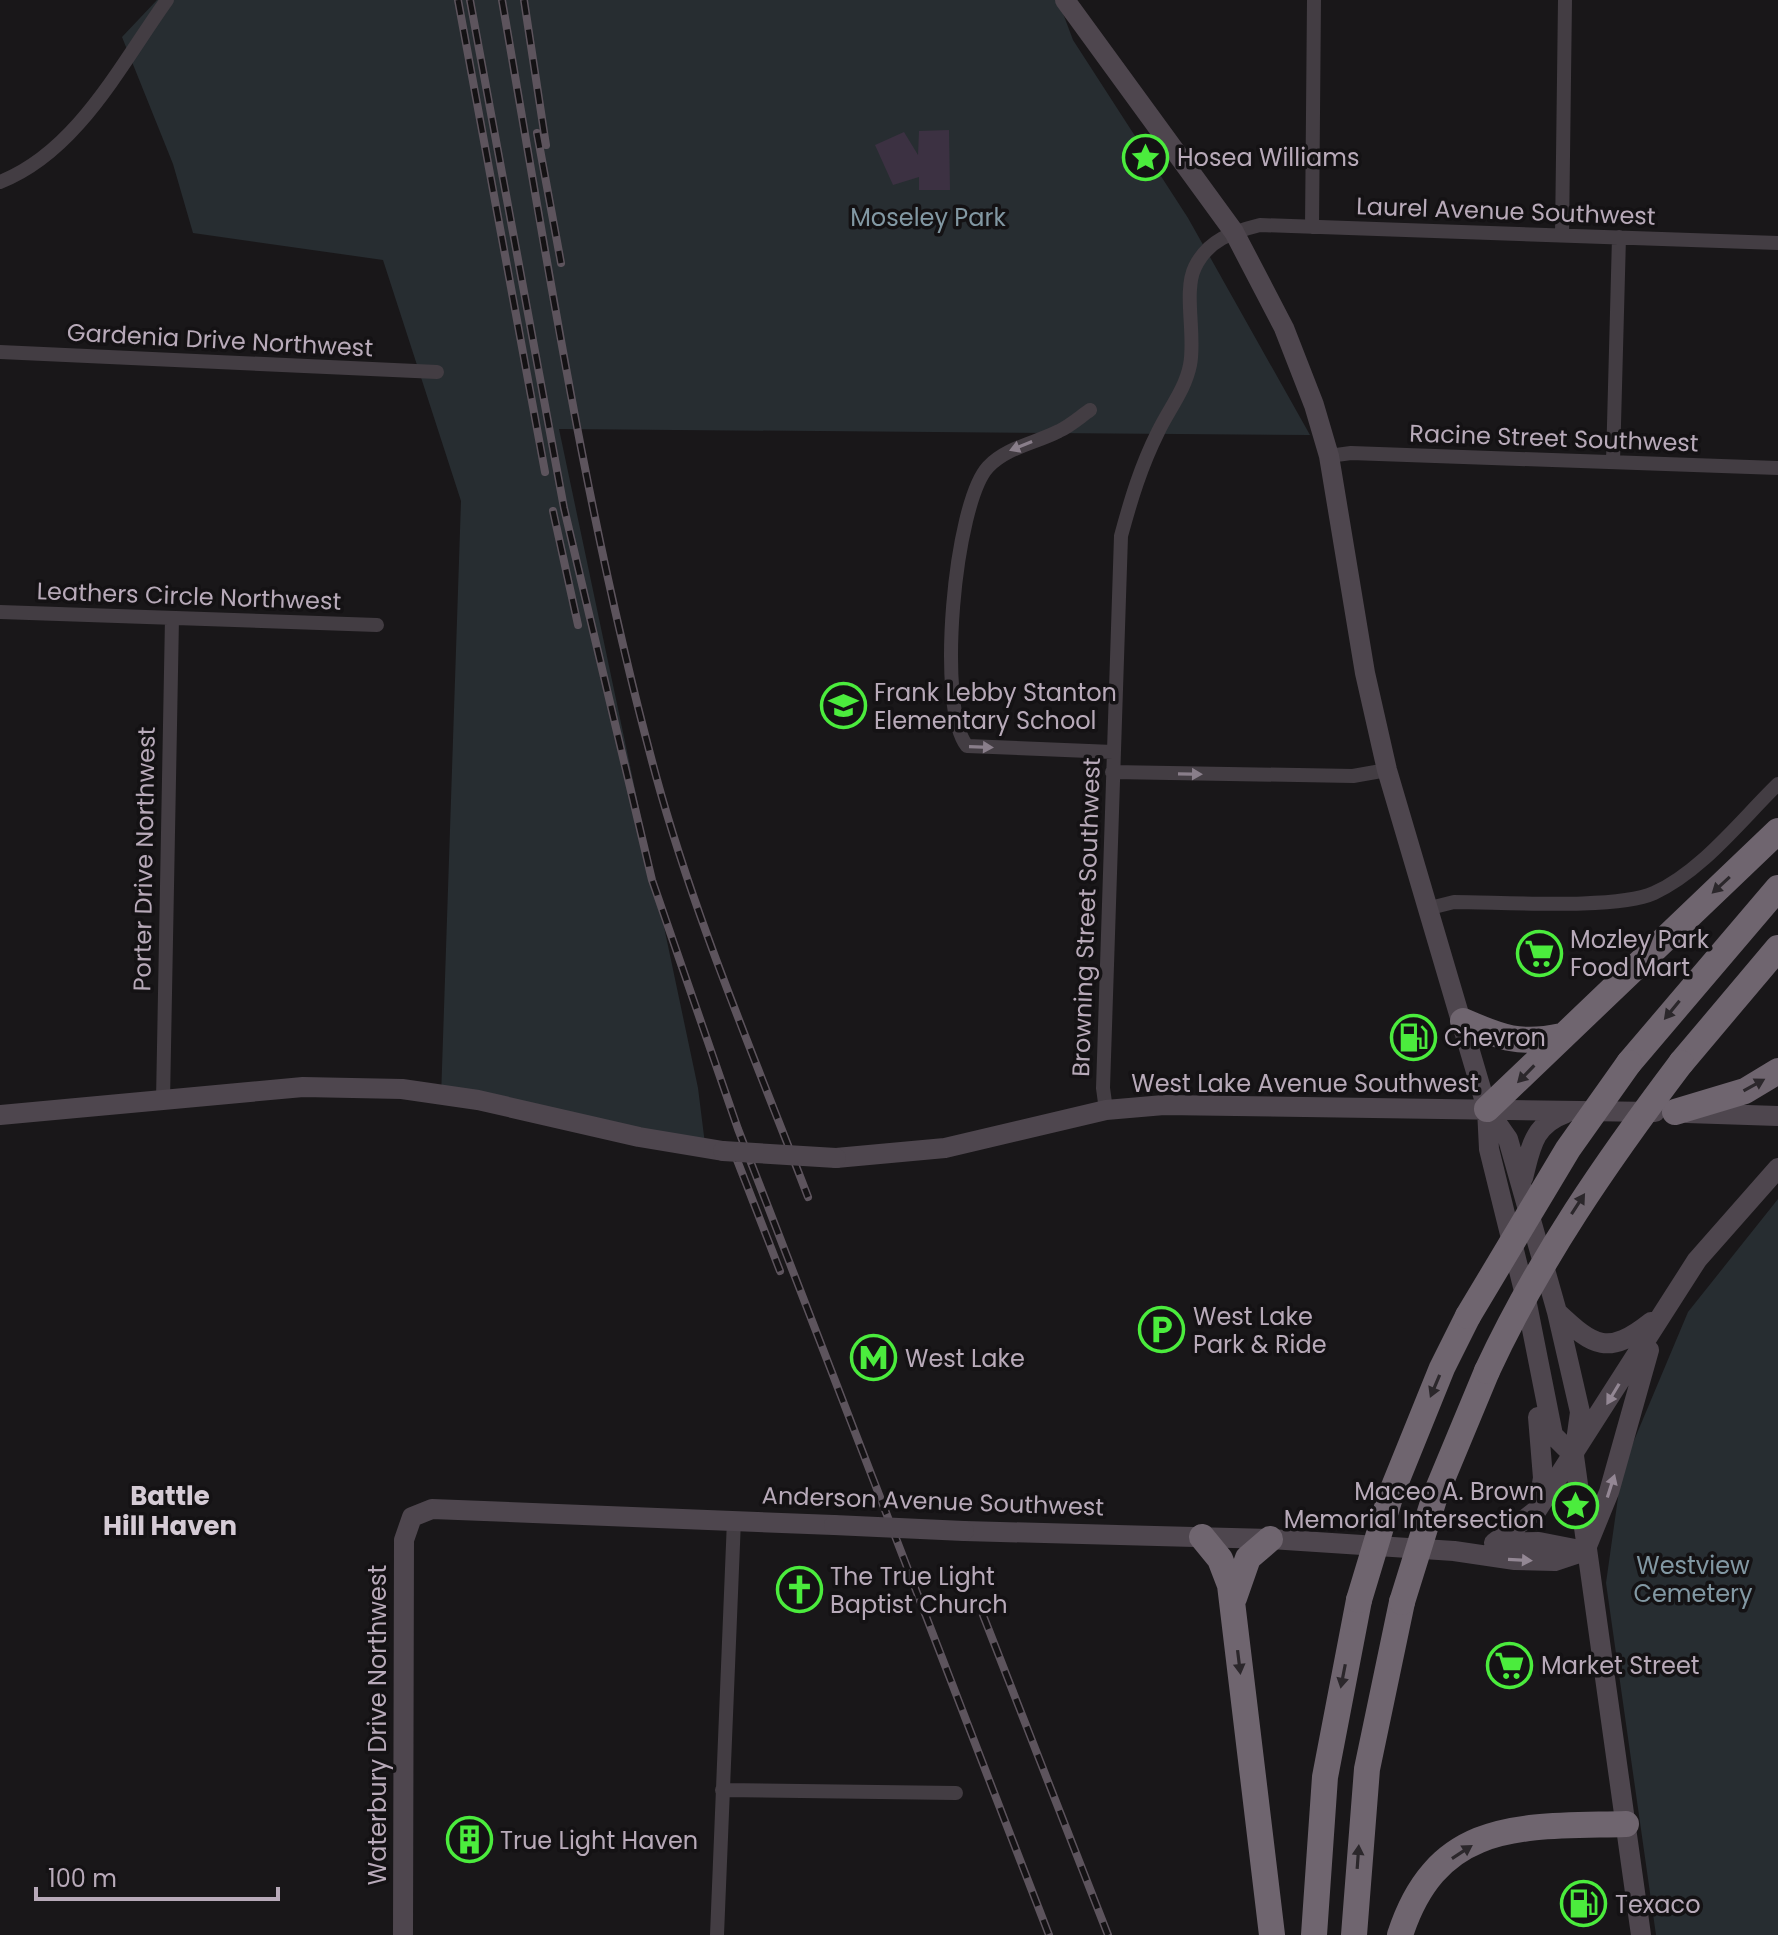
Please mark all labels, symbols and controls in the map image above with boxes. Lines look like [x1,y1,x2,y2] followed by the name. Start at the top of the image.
[1122,133,1170,181] place icon: Hosea Williams
[1177,141,1360,174] place label: Hosea Williams
[1356,189,1656,233] street label: Laurel Avenue Southwest
[850,201,1006,234] park label: Moseley Park
[66,316,374,364] street label: Gardenia Drive Northwest
[1409,416,1699,460] street label: Racine Street Southwest
[1009,440,1033,453] one-way arrow
[36,574,342,618] street label: Leathers Circle Northwest
[874,676,1117,737] place label: Frank Lebby Stanton Elementary School
[819,682,867,730] school or university icon: Frank Lebby Stanton Elementary School
[125,726,163,992] street label: Porter Drive Northwest
[969,740,994,753] one-way arrow
[1064,757,1108,1077] street label: Browning Street Southwest
[1178,767,1203,780] one-way arrow
[1712,875,1731,893] one-way arrow
[1570,923,1710,984] place label: Mozley Park Food Mart
[1515,929,1563,977] supermarket icon: Mozley Park Food Mart
[1664,1000,1680,1020] one-way arrow
[1389,1013,1437,1061] fuel station icon: Chevron
[1444,1021,1546,1054] place label: Chevron
[1517,1064,1536,1083] one-way arrow
[1131,1067,1479,1100] street label: West Lake Avenue Southwest
[1743,1078,1765,1092] one-way arrow
[1571,1194,1586,1215] one-way arrow
[1193,1300,1327,1361] place label: West Lake Park & Ride
[1138,1306,1186,1354] parking icon: West Lake Park & Ride
[850,1334,898,1382] metro station icon: West Lake
[905,1342,1025,1375] place label: West Lake
[1428,1374,1441,1398] one-way arrow
[1607,1383,1621,1405] one-way arrow
[1605,1474,1618,1498] one-way arrow
[1284,1475,1544,1536] place label: Maceo A. Brown Memorial Intersection
[103,1478,237,1544] district label: Battle Hill Haven
[761,1479,1105,1523] street label: Anderson Avenue Southwest
[1551,1481,1599,1529] place icon: Maceo A. Brown Memorial Intersection
[1633,1549,1753,1610] park label: Westview Cemetery
[1508,1554,1533,1567] one-way arrow
[830,1560,1008,1621] place label: The True Light Baptist Church
[361,1565,394,1885] street label: Waterbury Drive Northwest
[775,1566,823,1614] church icon: The True Light Baptist Church
[1486,1641,1534,1689] supermarket icon: Market Street
[1541,1649,1700,1682] place label: Market Street
[1233,1650,1246,1675] one-way arrow
[1336,1664,1348,1689] one-way arrow
[445,1816,493,1864] building icon: True Light Haven
[500,1824,698,1857] place label: True Light Haven
[1352,1844,1365,1869] one-way arrow
[1451,1844,1472,1859] one-way arrow
[36,1851,278,1901] scale bar
[48,1862,117,1895] text: 100 m
[1560,1880,1608,1928] fuel station icon: Texaco
[1615,1888,1701,1921] place label: Texaco

